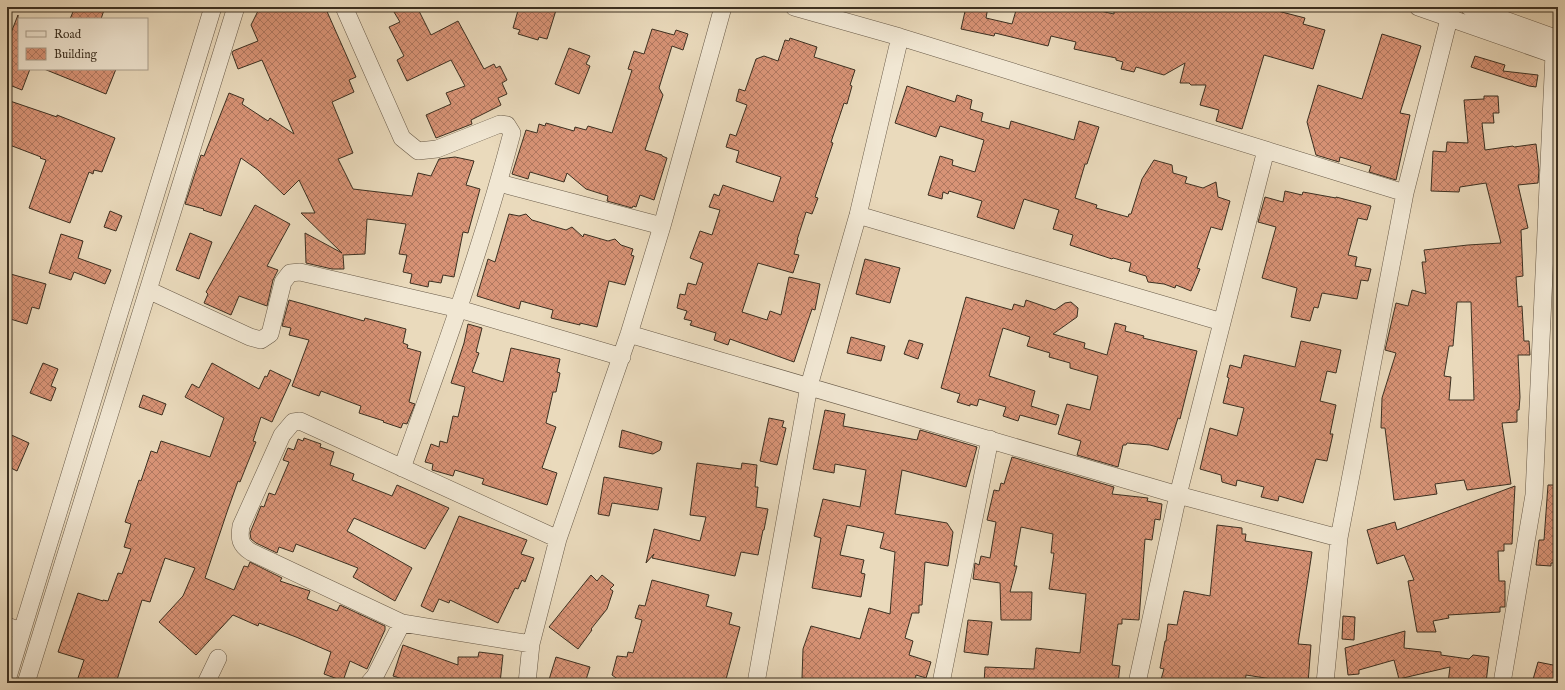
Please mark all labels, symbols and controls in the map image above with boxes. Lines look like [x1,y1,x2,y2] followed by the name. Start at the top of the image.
[18,18,148,70] legend
[54,27,82,42] text: Road
[54,47,98,62] text: Building

